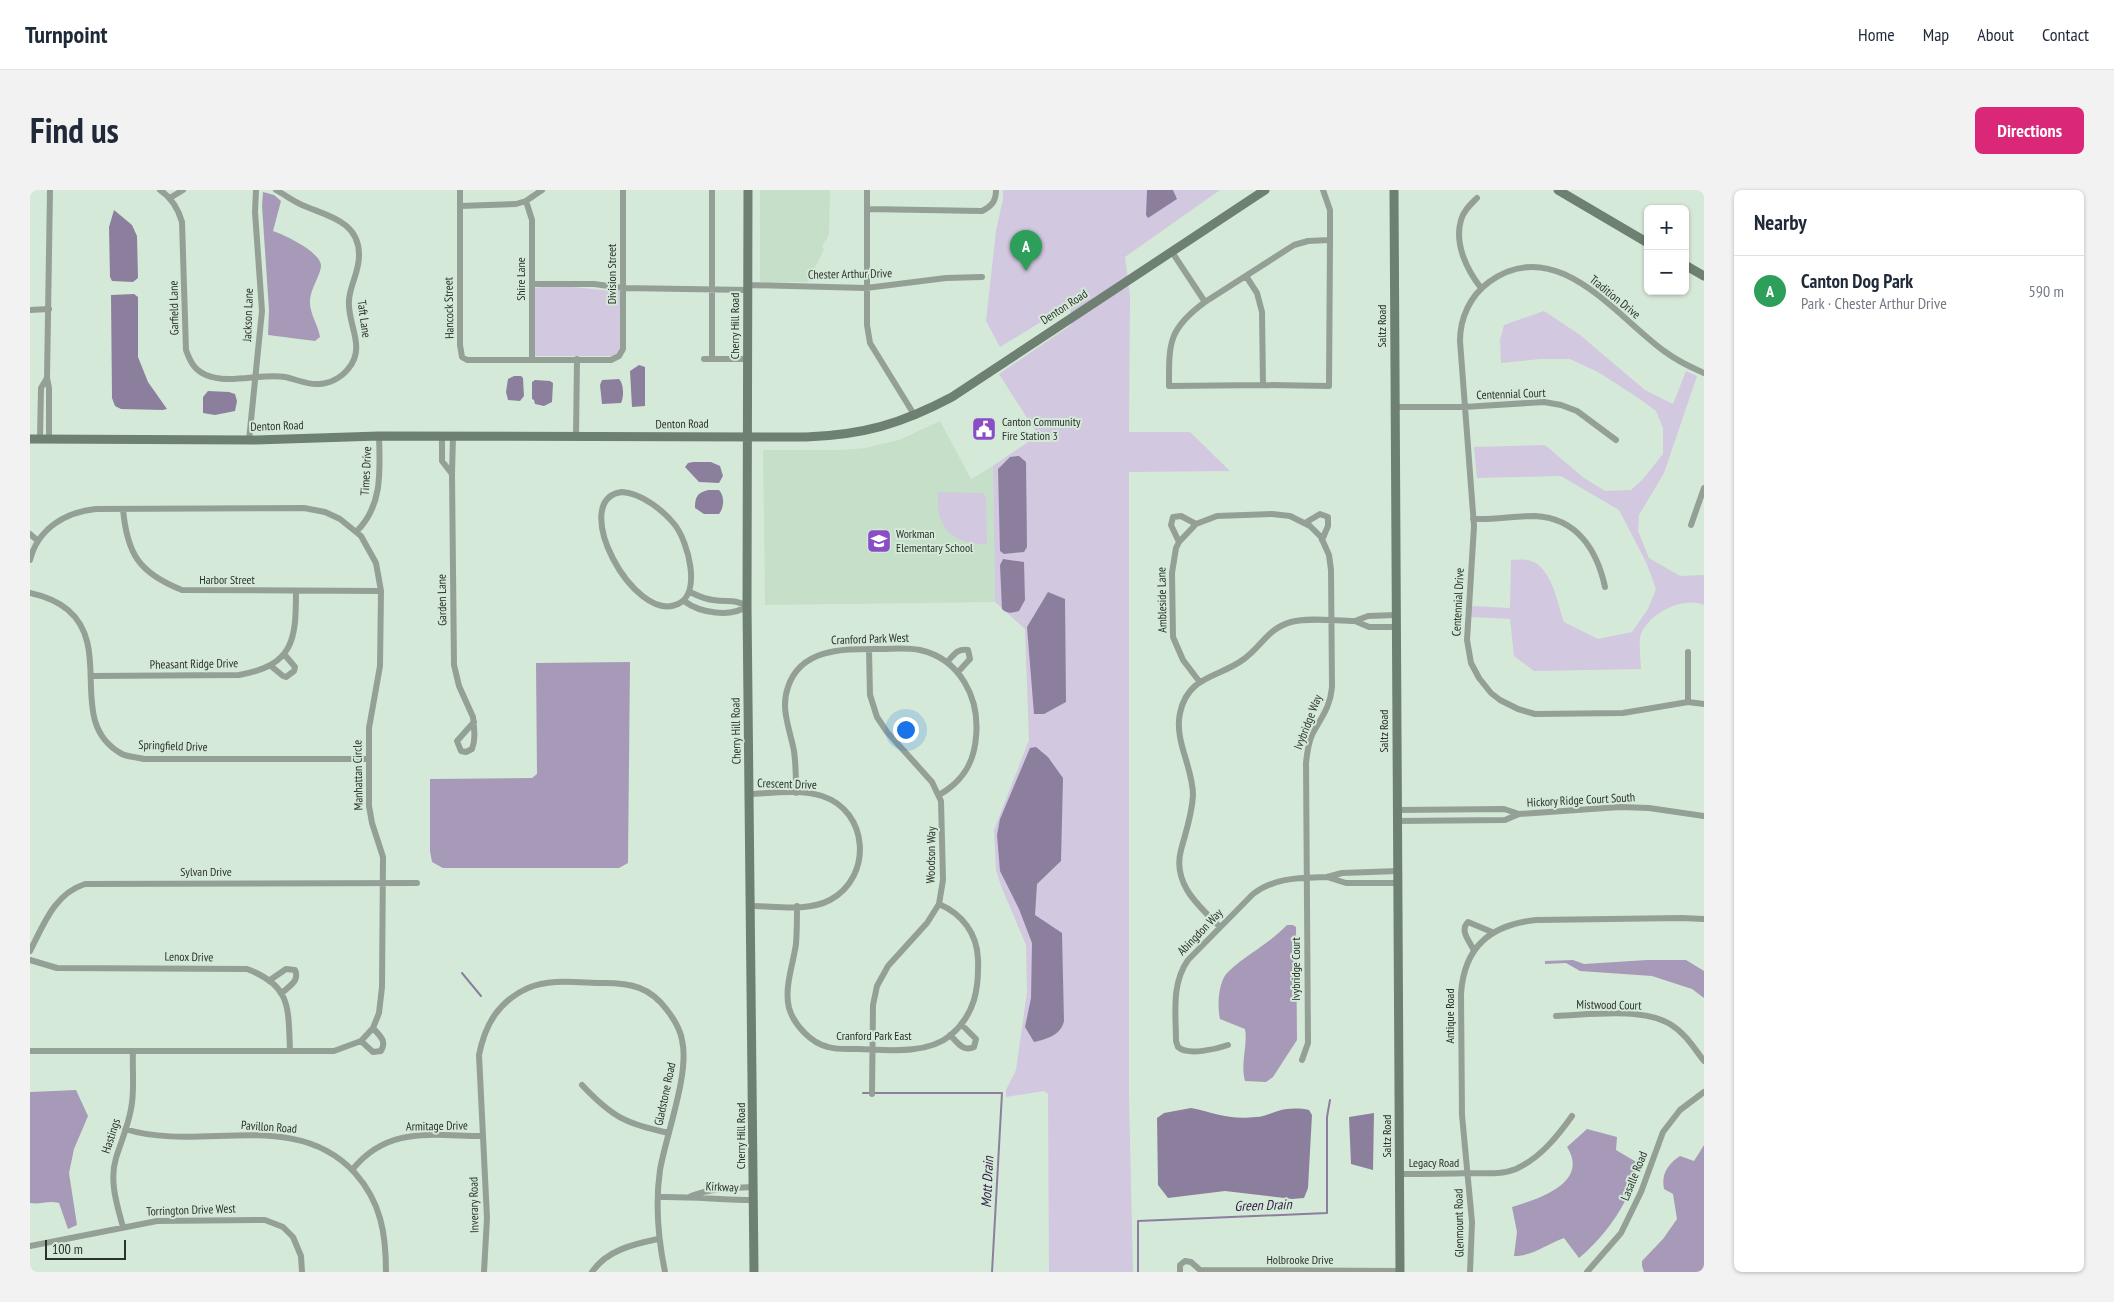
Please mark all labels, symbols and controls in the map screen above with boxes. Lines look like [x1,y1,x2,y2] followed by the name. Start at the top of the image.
[25,19,107,50] text: Turnpoint
[1858,23,1895,46] text: Home
[1923,23,1949,46] text: Map
[1977,23,2014,46] text: About
[2042,23,2089,46] text: Contact
[30,107,119,153] text: Find us
[1975,107,2084,154] button: Directions
[1644,205,1689,295] map controls
[1644,205,1689,250] button: +
[1754,209,1807,236] text: Nearby
[1010,230,1042,271] pin: A
[604,243,619,304] street label: Division Street
[1644,250,1689,295] button: −
[513,257,528,301] street label: Shire Lane
[808,265,892,282] street label: Chester Arthur Drive
[1801,269,1913,293] text: Canton Dog Park
[1587,272,1644,322] street label: Tradition Drive
[440,276,457,339] street label: Hancock Street
[166,281,181,335] street label: Garfield Lane
[1766,281,1774,301] text: A
[2029,281,2064,301] text: 590 m
[1037,286,1090,327] street label: Denton Road
[239,288,256,343] street label: Jackson Lane
[727,293,742,359] street label: Cherry Hill Road
[1801,293,1947,313] text: Park · Chester Arthur Drive
[354,299,375,339] street label: Taft Lane
[1374,304,1389,348] street label: Saltz Road
[1476,385,1547,402] street label: Centennial Court
[1002,414,1081,443] place label: Canton Community Fire Station 3
[655,416,709,431] street label: Denton Road
[971,416,997,442] public building icon: Canton Community Fire Station 3
[250,417,304,434] street label: Denton Road
[357,446,374,496] street label: Times Drive
[896,526,973,555] place label: Workman Elementary School
[866,528,892,554] school or university icon: Workman Elementary School
[1153,567,1170,633] street label: Ambleside Lane
[1448,567,1467,637] street label: Centennial Drive
[199,572,255,587] street label: Harbor Street
[434,574,449,626] street label: Garden Lane
[831,630,910,647] street label: Cranford Park West
[150,655,238,672] street label: Pheasant Ridge Drive
[1290,692,1325,752] street label: Ivybridge Way
[727,698,744,764] street label: Cherry Hill Road
[1376,709,1391,753] street label: Saltz Road
[893,717,919,743] your location
[138,737,208,754] street label: Springfield Drive
[349,740,366,810] street label: Manhattan Circle
[757,775,817,792] street label: Crescent Drive
[1526,789,1635,810] street label: Hickory Ridge Court South
[923,826,939,884] street label: Woodson Way
[180,864,232,879] street label: Sylvan Drive
[1174,905,1226,958] street label: Abingdon Way
[1288,937,1303,1001] street label: Ivybridge Court
[165,949,213,964] street label: Lenox Drive
[1442,988,1457,1044] street label: Antique Road
[1576,996,1642,1013] street label: Mistwood Court
[836,1028,912,1043] street label: Cranford Park East
[650,1061,679,1127] street label: Gladstone Road
[733,1103,748,1169] street label: Cherry Hill Road
[1379,1114,1394,1158] street label: Saltz Road
[98,1117,123,1155] street label: Hastings
[240,1117,298,1136] street label: Pavillon Road
[406,1117,468,1134] street label: Armitage Drive
[1617,1149,1650,1203] street label: Lasalle Road
[977,1155,997,1208] water label: Mott Drain
[1409,1155,1459,1170] street label: Legacy Road
[466,1177,481,1233] street label: Inverary Road
[705,1178,739,1195] street label: Kirkway
[1450,1189,1467,1257] street label: Glenmount Road
[1234,1195,1293,1215] water label: Green Drain
[146,1200,237,1219] street label: Torrington Drive West
[45,1237,126,1260] scale bar
[52,1240,83,1258] text: 100 m
[1266,1252,1334,1267] street label: Holbrooke Drive

